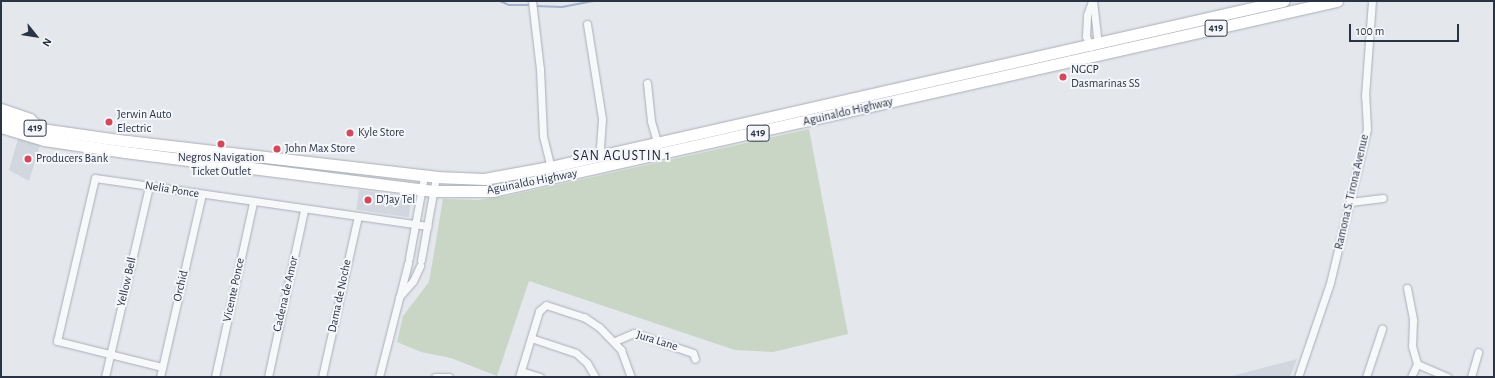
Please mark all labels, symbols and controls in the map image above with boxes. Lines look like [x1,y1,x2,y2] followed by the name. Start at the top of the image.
[16,16,56,56] north arrow
[1351,16,1461,42] scale bar
[1204,19,1228,37] road number: 419
[1356,25,1384,37] text: 100 m
[40,36,54,48] text: N
[1071,63,1140,91] place label: NGCP Dasmarinas SS
[1058,72,1068,82] marker: NGCP Dasmarinas SS
[802,95,894,129] street label: Aguinaldo Highway
[117,108,172,136] place label: Jerwin Auto Electric
[104,117,114,127] marker: Jerwin Auto Electric
[23,119,47,137] road number: 419
[746,124,770,142] road number: 419
[358,126,404,140] place label: Kyle Store
[345,128,355,138] marker: Kyle Store
[1332,133,1372,251] street label: Ramona S. Tirona Avenue
[216,139,226,149] marker: Negros Navigation Ticket Outlet
[285,142,355,156] place label: John Max Store
[272,144,282,154] marker: John Max Store
[573,148,671,164] district label: SAN AGUSTIN 1
[178,151,264,179] place label: Negros Navigation Ticket Outlet
[36,152,108,166] place label: Producers Bank
[23,154,33,164] marker: Producers Bank
[485,166,579,198] street label: Aguinaldo Highway
[144,179,200,201] street label: Nelia Ponce
[376,193,415,207] place label: D'Jay Tel
[363,195,373,205] marker: D'Jay Tel
[270,255,302,333] street label: Cadena de Amor
[114,256,140,308] street label: Yellow Bell
[220,257,248,323] street label: Vicente Ponce
[325,258,355,334] street label: Dama de Noche
[170,269,192,303] street label: Orchid
[634,328,680,354] street label: Jura Lane

